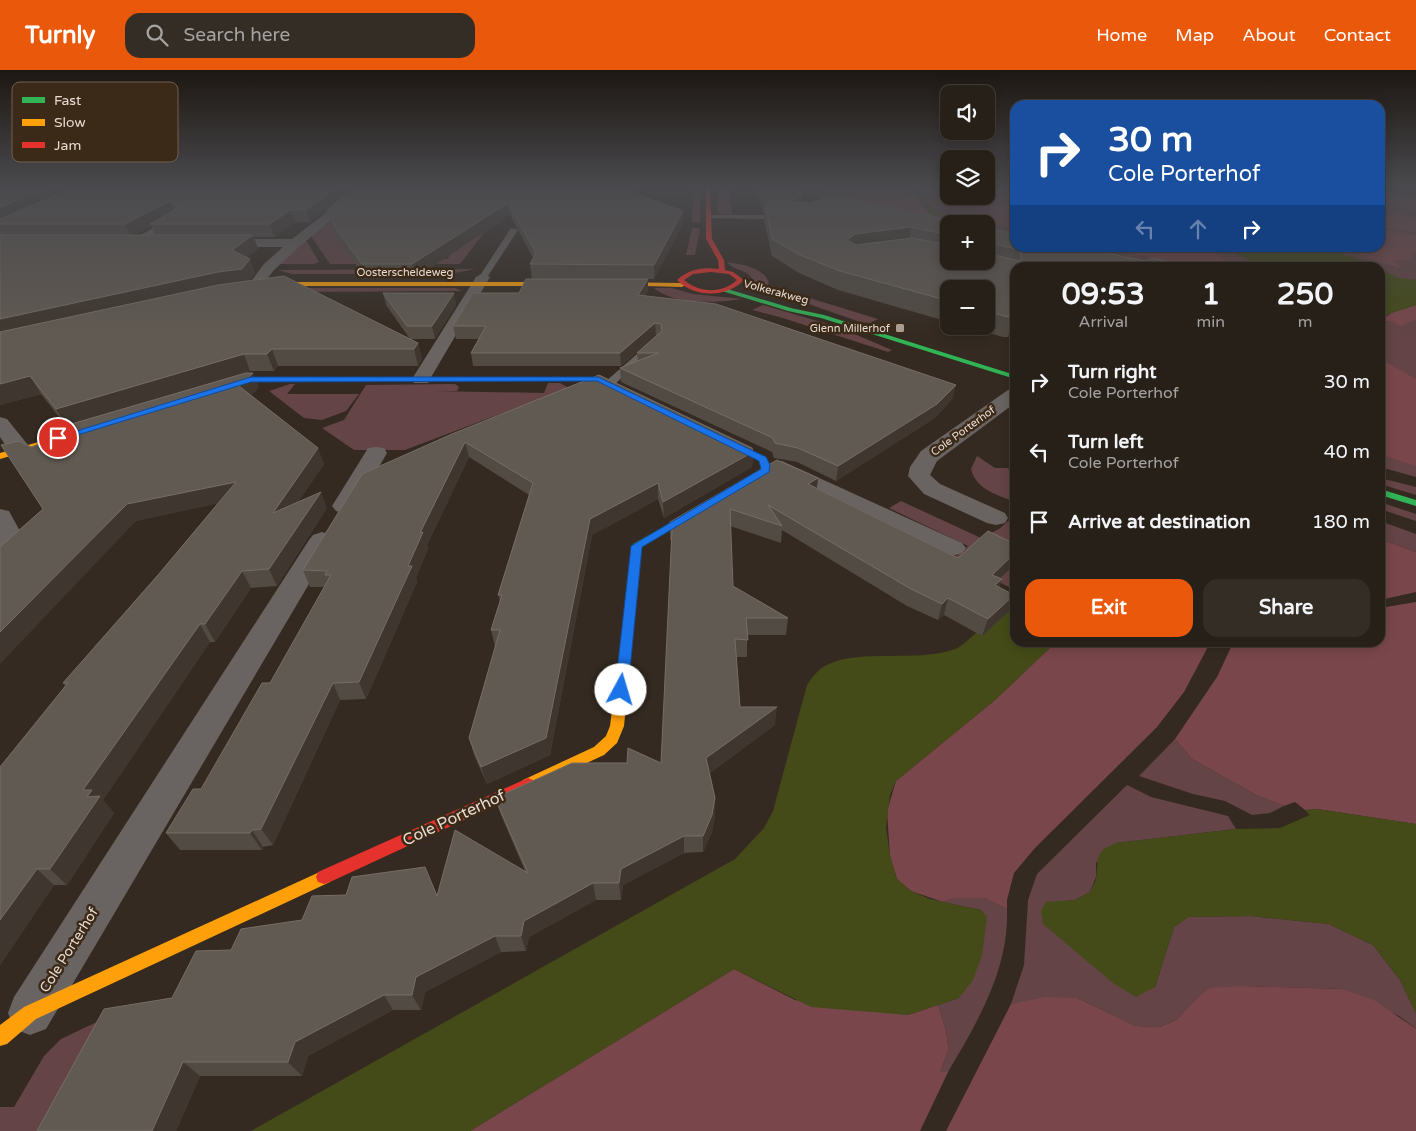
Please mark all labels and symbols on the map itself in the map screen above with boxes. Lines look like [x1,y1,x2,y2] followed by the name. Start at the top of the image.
[12,82,178,162] legend
[54,92,82,109] text: Fast
[54,114,86,131] text: Slow
[54,137,81,154] text: Jam
[357,266,454,279] street label: Oosterscheldeweg
[742,277,810,307] street label: Volkerakweg
[810,322,891,335] place label: Glenn Millerhof
[894,322,906,334] marker: Glenn Millerhof
[928,403,998,459] street label: Cole Porterhof
[37,417,79,459] pin
[594,663,646,715] position arrow
[400,785,509,850] street label: Cole Porterhof
[36,904,102,996] street label: Cole Porterhof

